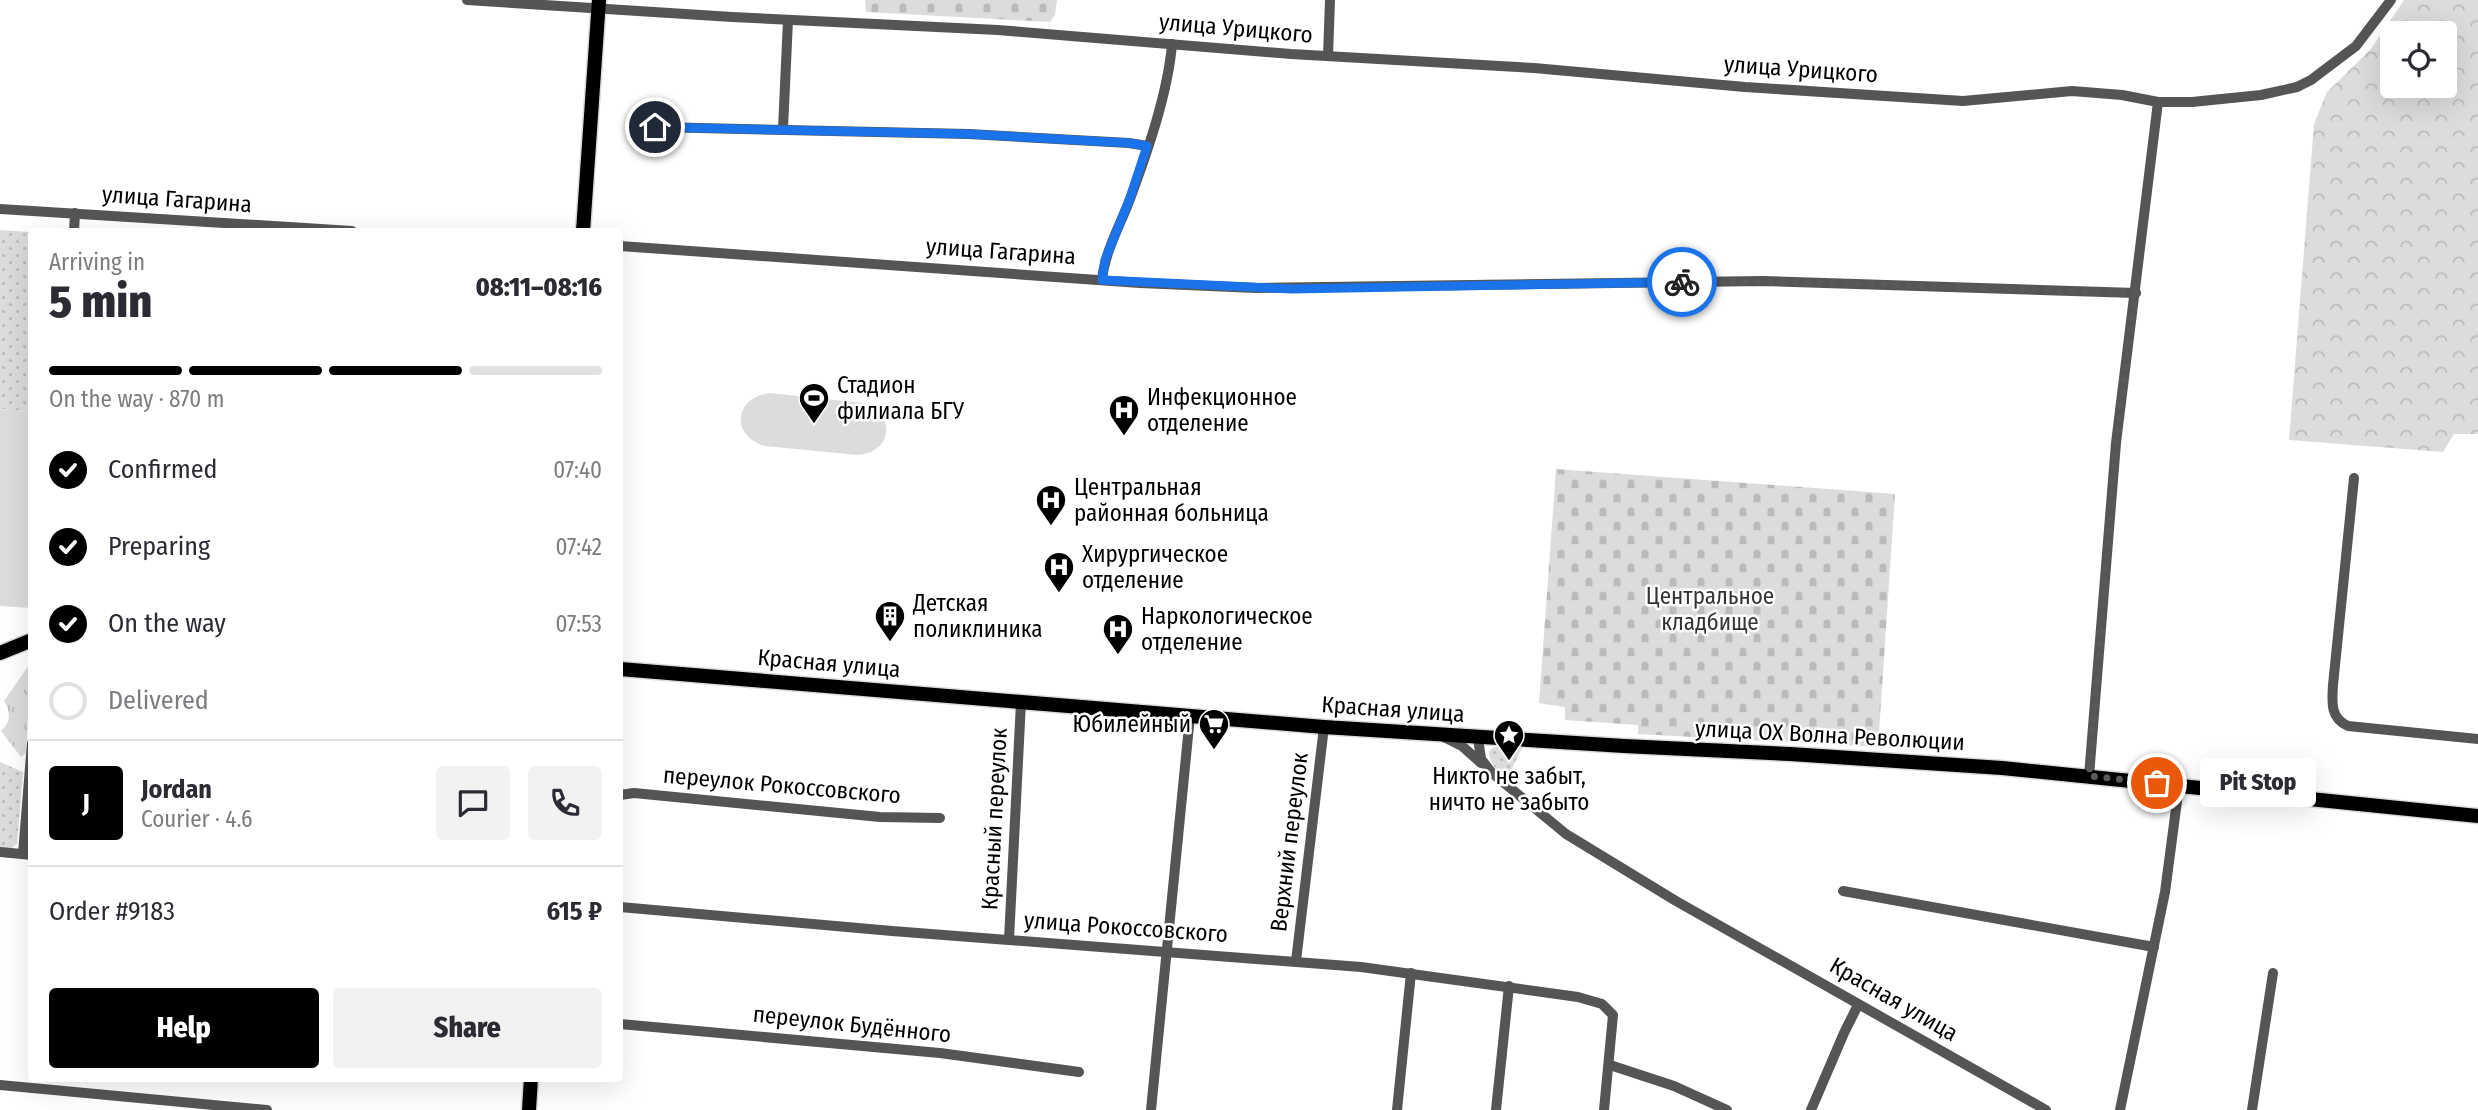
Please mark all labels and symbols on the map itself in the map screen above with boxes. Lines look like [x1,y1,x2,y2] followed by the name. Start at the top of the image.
[1158,7,1314,49] street label: улица Урицкого
[1723,50,1879,88] street label: улица Урицкого
[625,97,685,157] pin
[101,180,253,218] street label: улица Гагарина
[925,232,1077,270] street label: улица Гагарина
[1647,247,1717,317] courier
[837,371,965,425] place label: Стадион филиала БГУ
[797,381,831,425] sports icon: Стадион филиала БГУ
[1147,383,1297,437] place label: Инфекционное отделение
[1107,393,1141,437] hospital icon: Инфекционное отделение
[1074,473,1269,527] place label: Центральная районная больница
[1034,483,1068,527] hospital icon: Центральная районная больница
[1082,540,1228,594] place label: Хирургическое отделение
[1042,550,1076,594] hospital icon: Хирургическое отделение
[1646,582,1774,636] park label: Центральное кладбище
[912,589,1043,643] place label: Детская поликлиника
[873,599,907,643] building icon: Детская поликлиника
[1141,602,1313,656] place label: Наркологическое отделение
[1101,612,1135,656] hospital icon: Наркологическое отделение
[756,643,902,683] street label: Красная улица
[1321,690,1465,728] street label: Красная улица
[1197,707,1231,751] supermarket icon: Юбилейный
[1073,710,1191,738] place label: Юбилейный
[1694,714,1966,756] street label: улица ОХ Волна Революции
[1492,718,1526,762] place icon: Никто не забыт, ничто не забыто
[975,727,1013,911] street label: Красный переулок
[1264,751,1314,933] street label: Верхний переулок
[2127,753,2187,813] pin
[2199,758,2314,808] callout: Pit Stop
[662,761,902,809] street label: переулок Рокоссовского
[1429,762,1589,816] place label: Никто не забыт, ничто не забыто
[1023,906,1229,948] street label: улица Рокоссовского
[1825,951,1963,1047] street label: Красная улица
[752,1000,952,1048] street label: переулок Будённого

